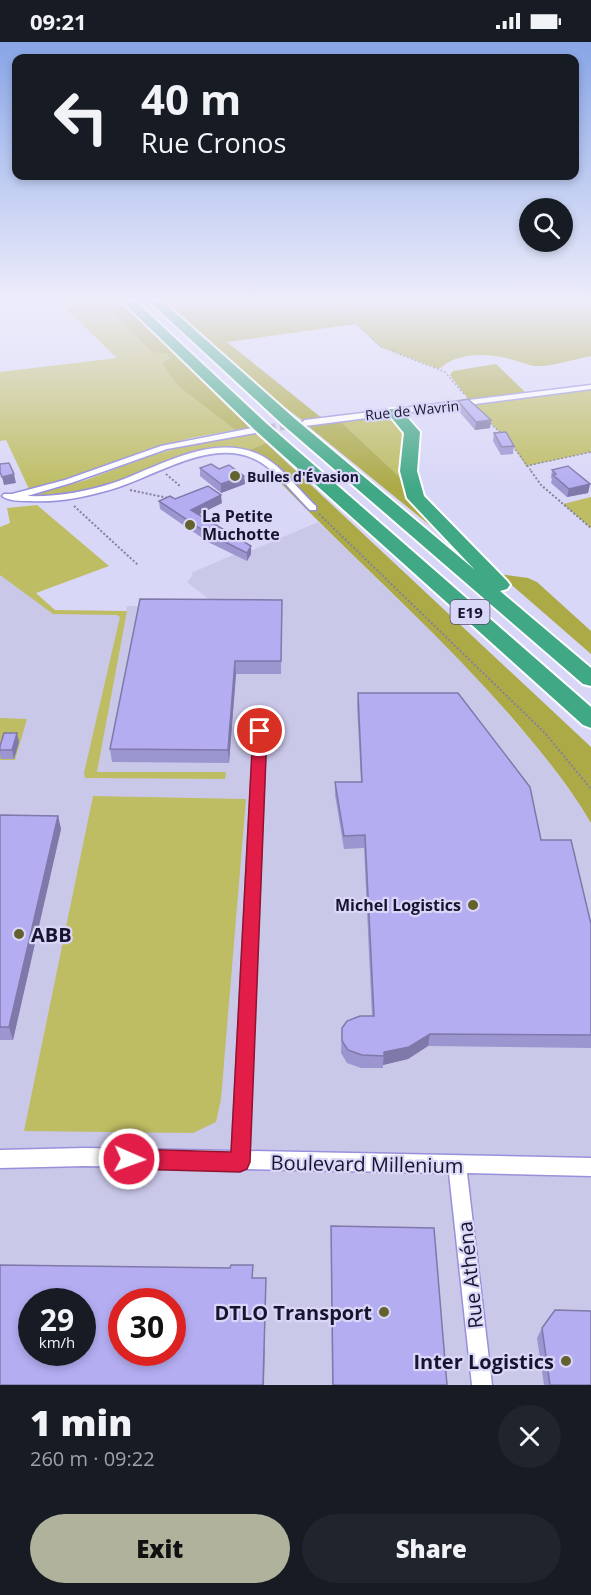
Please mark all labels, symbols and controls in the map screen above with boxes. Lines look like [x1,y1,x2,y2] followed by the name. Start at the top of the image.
[30,6,87,36] text: 09:21
[141,70,241,127] text: 40 m
[42,78,120,156] icon: left
[141,124,286,161] text: Rue Cronos
[519,198,573,252] map controls
[519,198,573,252] button: search
[364,396,460,424] street label: Rue de Wavrin
[247,467,359,486] place label: Bulles d'Évasion
[228,469,242,483] marker: Bulles d'Évasion
[202,505,280,545] place label: La Petite Muchotte
[183,518,197,532] marker: La Petite Muchotte
[450,600,490,624] road number: E19
[234,705,285,756] pin
[243,714,276,747] icon: arrive
[335,894,461,916] place label: Michel Logistics
[466,898,480,912] marker: Michel Logistics
[31,921,72,948] place label: ABB
[12,927,26,941] marker: ABB
[97,1127,161,1191] position arrow
[270,1149,464,1179] street label: Boulevard Millenium
[451,1220,489,1330] street label: Rue Athéna
[108,1288,186,1366] speed limit sign: 30
[40,1299,74,1340] text: 29
[215,1299,372,1326] place label: DTLO Transport
[377,1305,391,1319] marker: DTLO Transport
[39,1332,75,1352] text: km/h
[413,1348,554,1375] place label: Inter Logistics
[559,1354,573,1368] marker: Inter Logistics
[30,1398,132,1447] text: 1 min
[498,1405,561,1468] button: close
[30,1445,155,1472] text: 260 m · 09:22
[30,1514,290,1583] button: Exit
[302,1514,561,1583] button: Share

